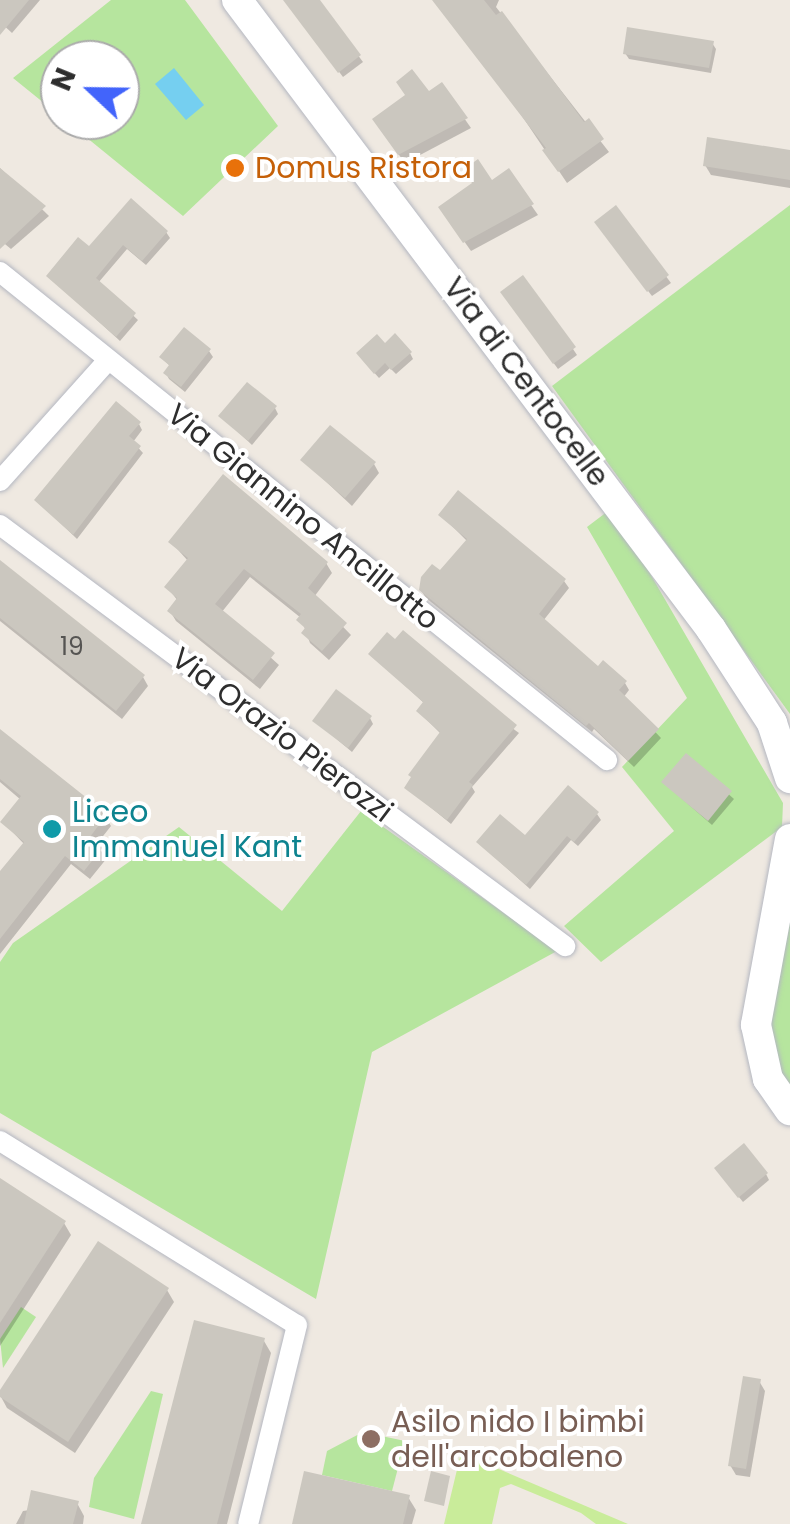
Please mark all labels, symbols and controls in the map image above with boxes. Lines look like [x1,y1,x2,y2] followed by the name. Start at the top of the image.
[40,40,140,140] north arrow
[42,62,86,96] text: N
[255,150,472,186] place label: Domus Ristora
[224,157,246,179] marker: Domus Ristora
[436,270,616,494] street label: Via di Centocelle
[160,396,446,638] street label: Via Giannino Ancillotto
[60,632,84,662] house number: 19
[164,640,400,830] street label: Via Orazio Pierozzi
[72,794,302,864] place label: Liceo Immanuel Kant
[41,818,63,840] marker: Liceo Immanuel Kant
[391,1404,645,1474] place label: Asilo nido I bimbi dell'arcobaleno
[360,1428,382,1450] marker: Asilo nido I bimbi dell'arcobaleno

